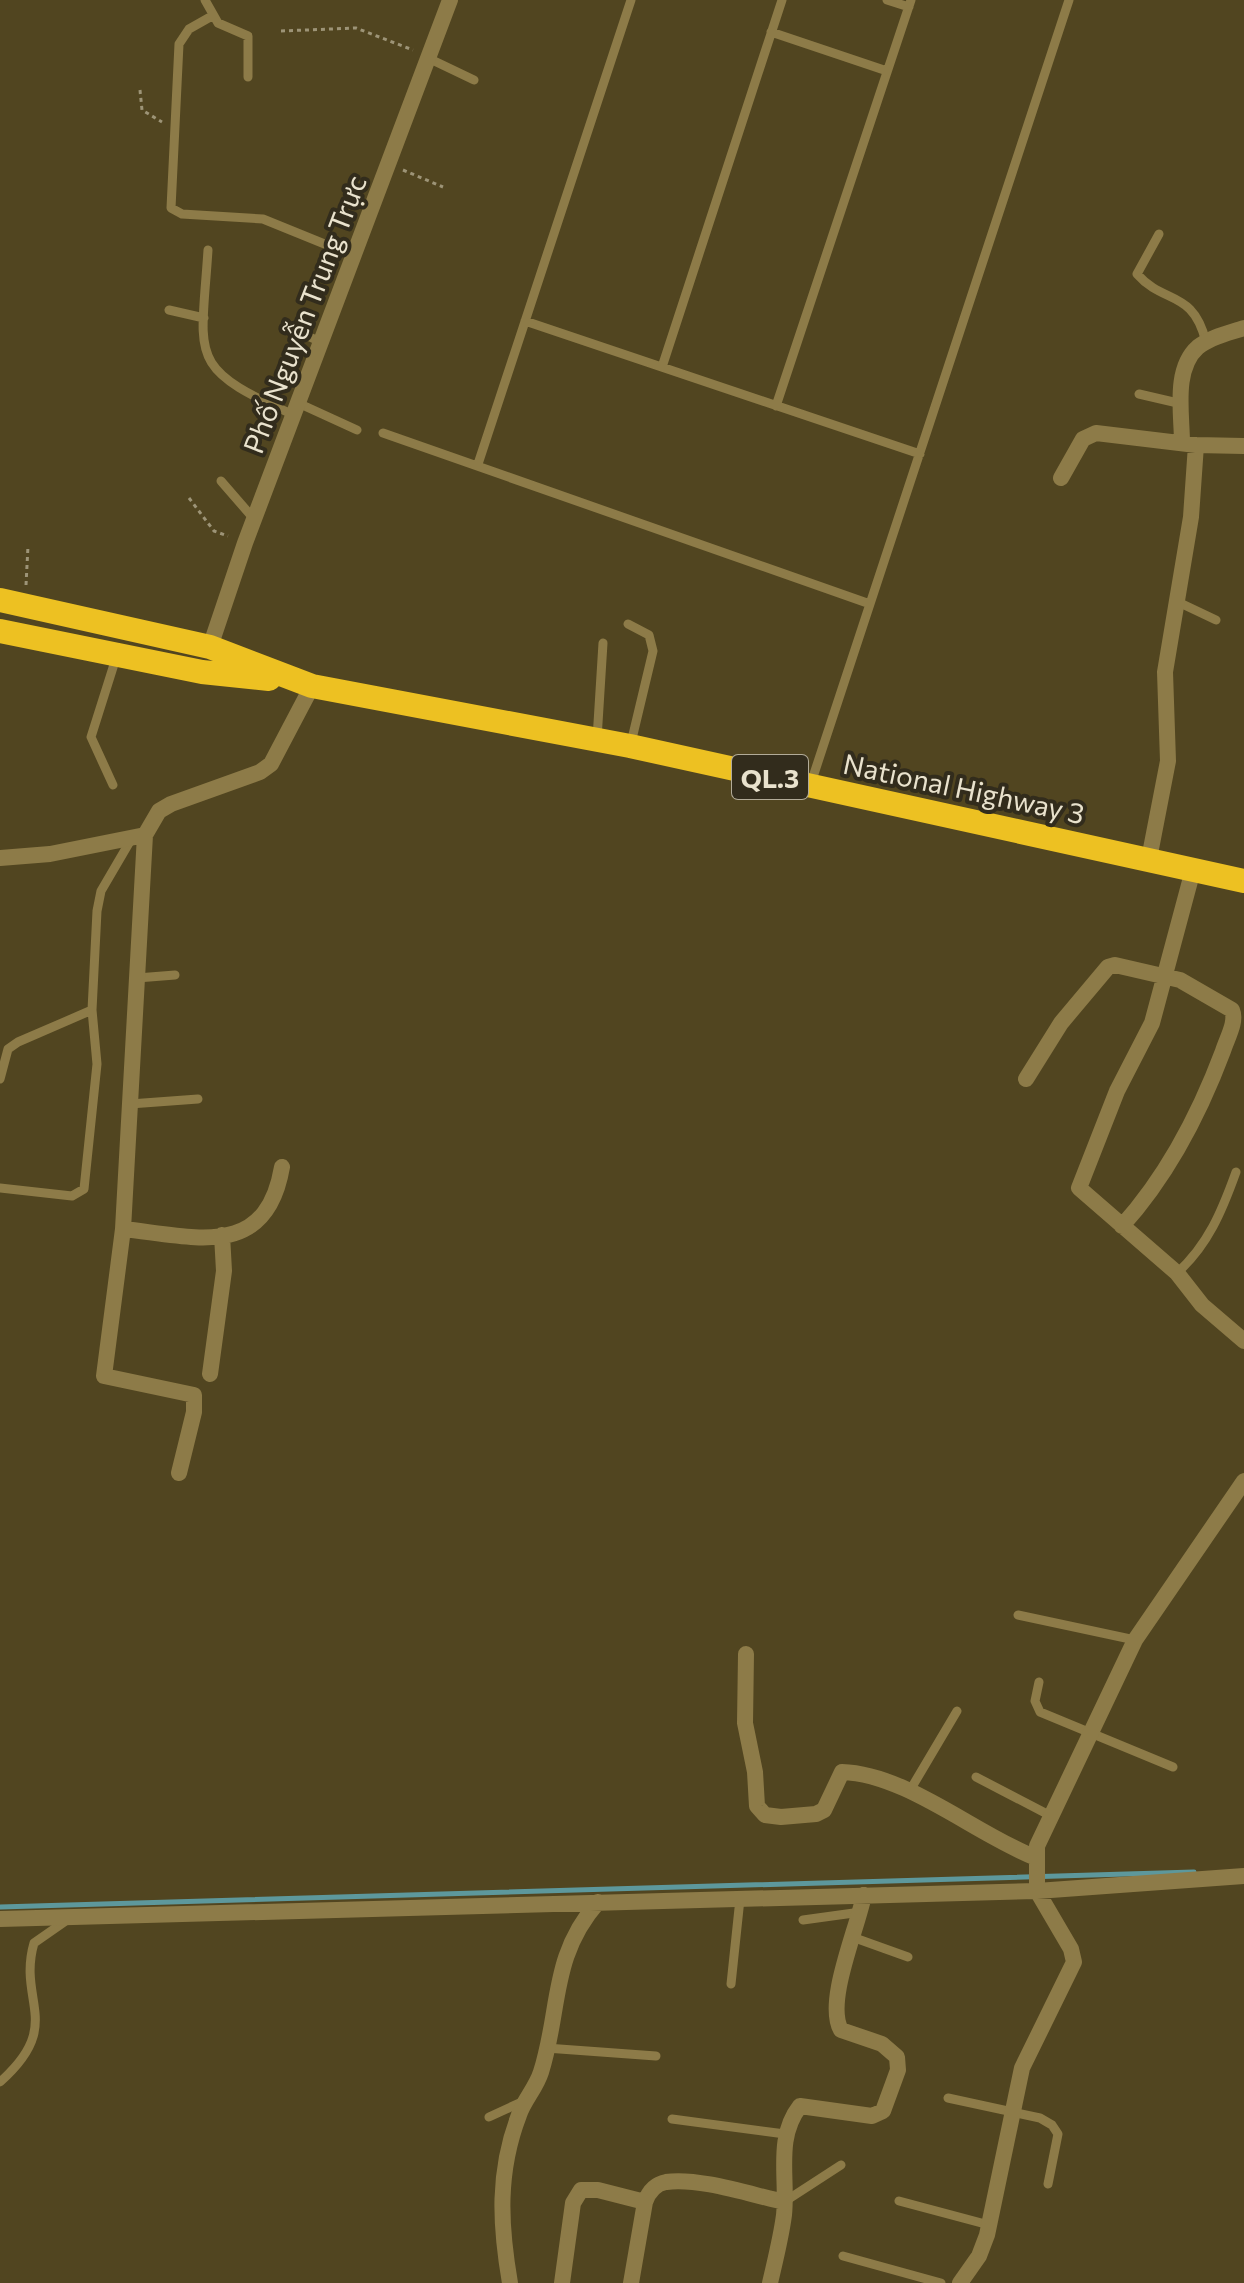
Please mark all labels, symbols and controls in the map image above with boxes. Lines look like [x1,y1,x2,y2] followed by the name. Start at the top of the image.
[235,170,373,458] street label: Phố Nguyễn Trung Trực
[840,746,1088,830] street label: National Highway 3
[732,755,808,799] road number: QL.3

